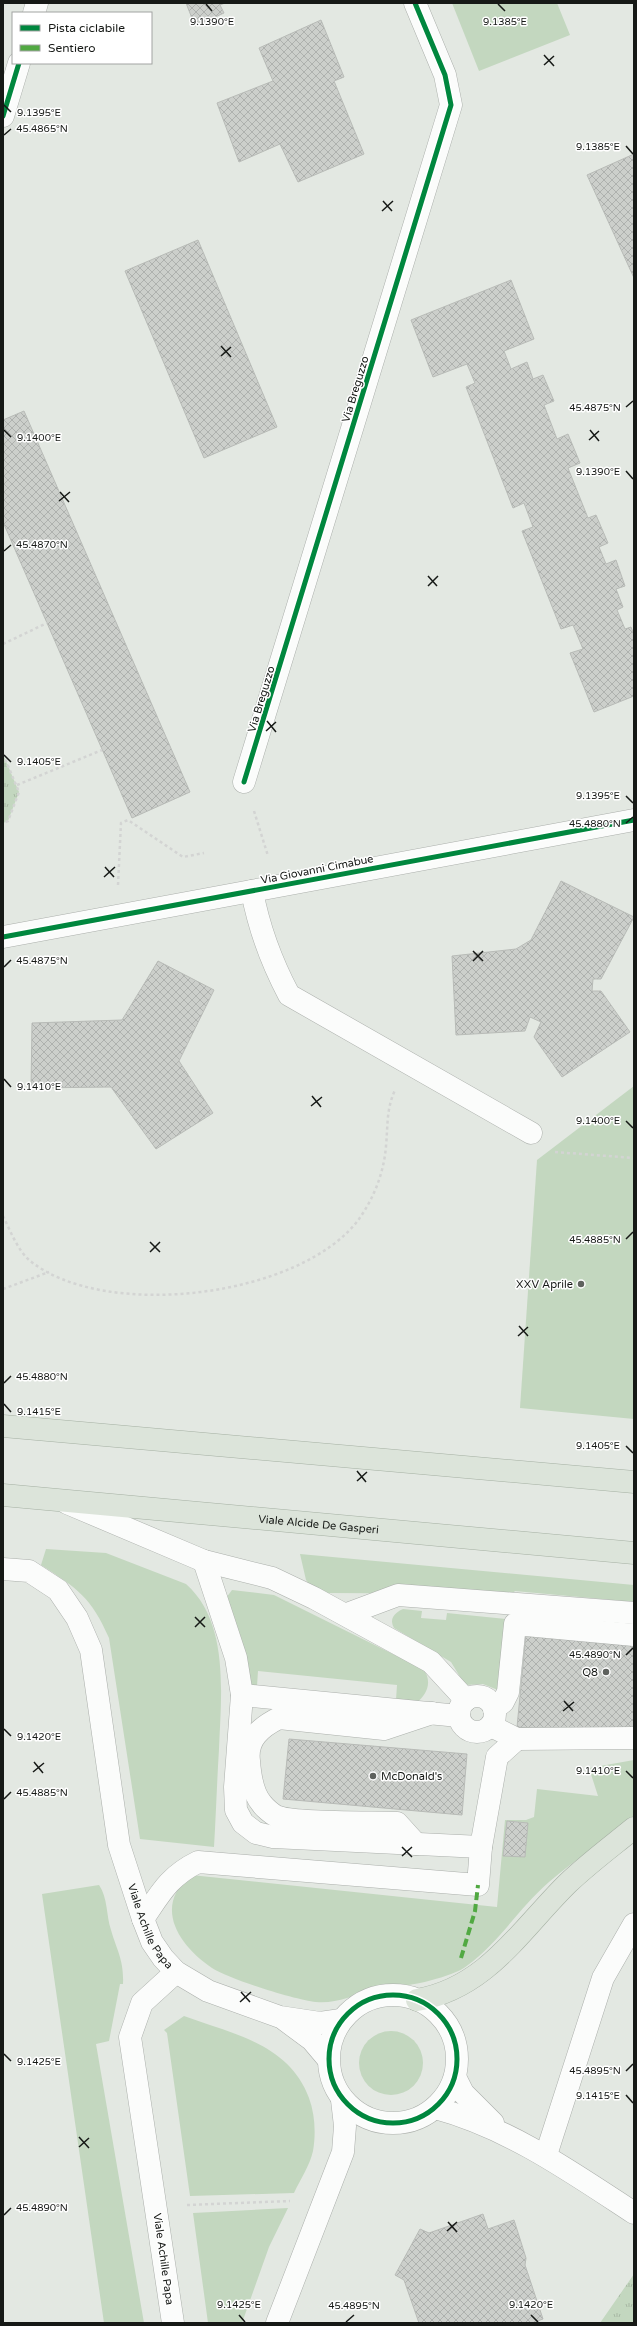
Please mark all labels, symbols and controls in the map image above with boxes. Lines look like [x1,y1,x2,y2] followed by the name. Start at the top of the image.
[12,12,152,64] legend
[190,16,234,28] text: 9.1390°E
[483,16,527,28] text: 9.1385°E
[48,21,125,35] text: Pista ciclabile
[48,41,95,55] text: Sentiero
[17,107,61,119] text: 9.1395°E
[16,123,68,135] text: 45.4865°N
[576,141,620,153] text: 9.1385°E
[339,354,372,424] street label: Via Breguzzo
[569,402,621,414] text: 45.4875°N
[17,432,61,444] text: 9.1400°E
[576,466,620,478] text: 9.1390°E
[16,539,68,551] text: 45.4870°N
[245,664,278,734] street label: Via Breguzzo
[17,756,61,768] text: 9.1405°E
[576,790,620,802] text: 9.1395°E
[569,818,621,830] text: 45.4880°N
[260,852,375,887] street label: Via Giovanni Cimabue
[16,955,68,967] text: 45.4875°N
[17,1081,61,1093] text: 9.1410°E
[576,1115,620,1127] text: 9.1400°E
[569,1234,621,1246] text: 45.4885°N
[516,1278,573,1291] place label: XXV Aprile
[576,1279,586,1289] marker: XXV Aprile
[16,1371,68,1383] text: 45.4880°N
[17,1406,61,1418] text: 9.1415°E
[576,1440,620,1452] text: 9.1405°E
[258,1513,379,1537] street label: Viale Alcide De Gasperi
[569,1649,621,1661] text: 45.4890°N
[582,1666,598,1679] place label: Q8
[601,1667,611,1677] marker: Q8
[17,1731,61,1743] text: 9.1420°E
[576,1765,620,1777] text: 9.1410°E
[381,1770,442,1783] place label: McDonald's
[368,1771,378,1781] marker: McDonald's
[16,1787,68,1799] text: 45.4885°N
[125,1882,176,1972] street label: Viale Achille Papa
[17,2056,61,2068] text: 9.1425°E
[569,2065,621,2077] text: 45.4895°N
[576,2090,620,2102] text: 9.1415°E
[16,2202,68,2214] text: 45.4890°N
[151,2212,176,2306] street label: Viale Achille Papa
[217,2299,261,2311] text: 9.1425°E
[509,2299,553,2311] text: 9.1420°E
[328,2300,380,2312] text: 45.4895°N

